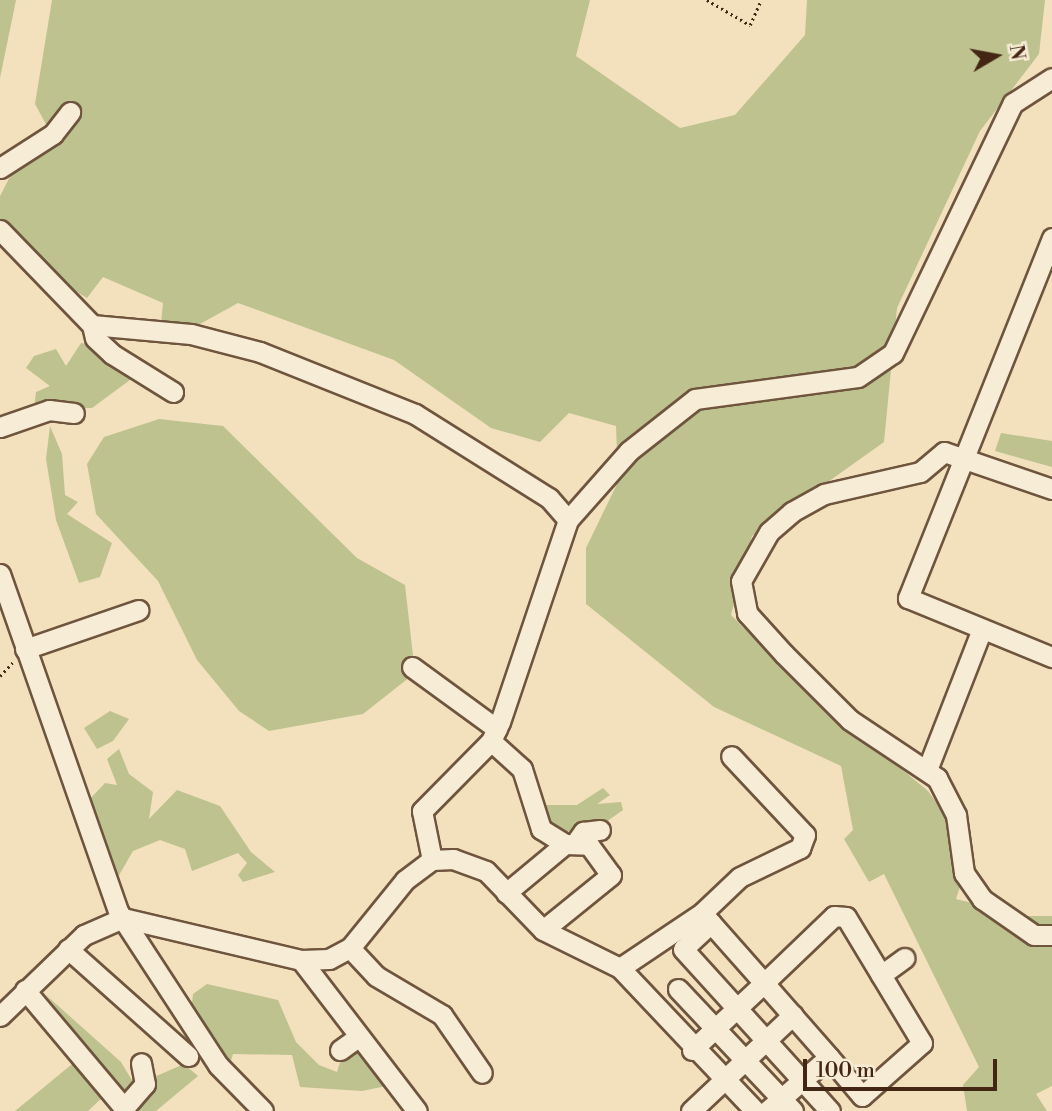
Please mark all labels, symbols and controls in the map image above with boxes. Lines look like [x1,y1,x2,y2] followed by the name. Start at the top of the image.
[961,21,1031,91] north arrow
[1004,43,1030,62] text: N
[807,1044,1001,1088] scale bar
[816,1058,875,1084] text: 100 m

